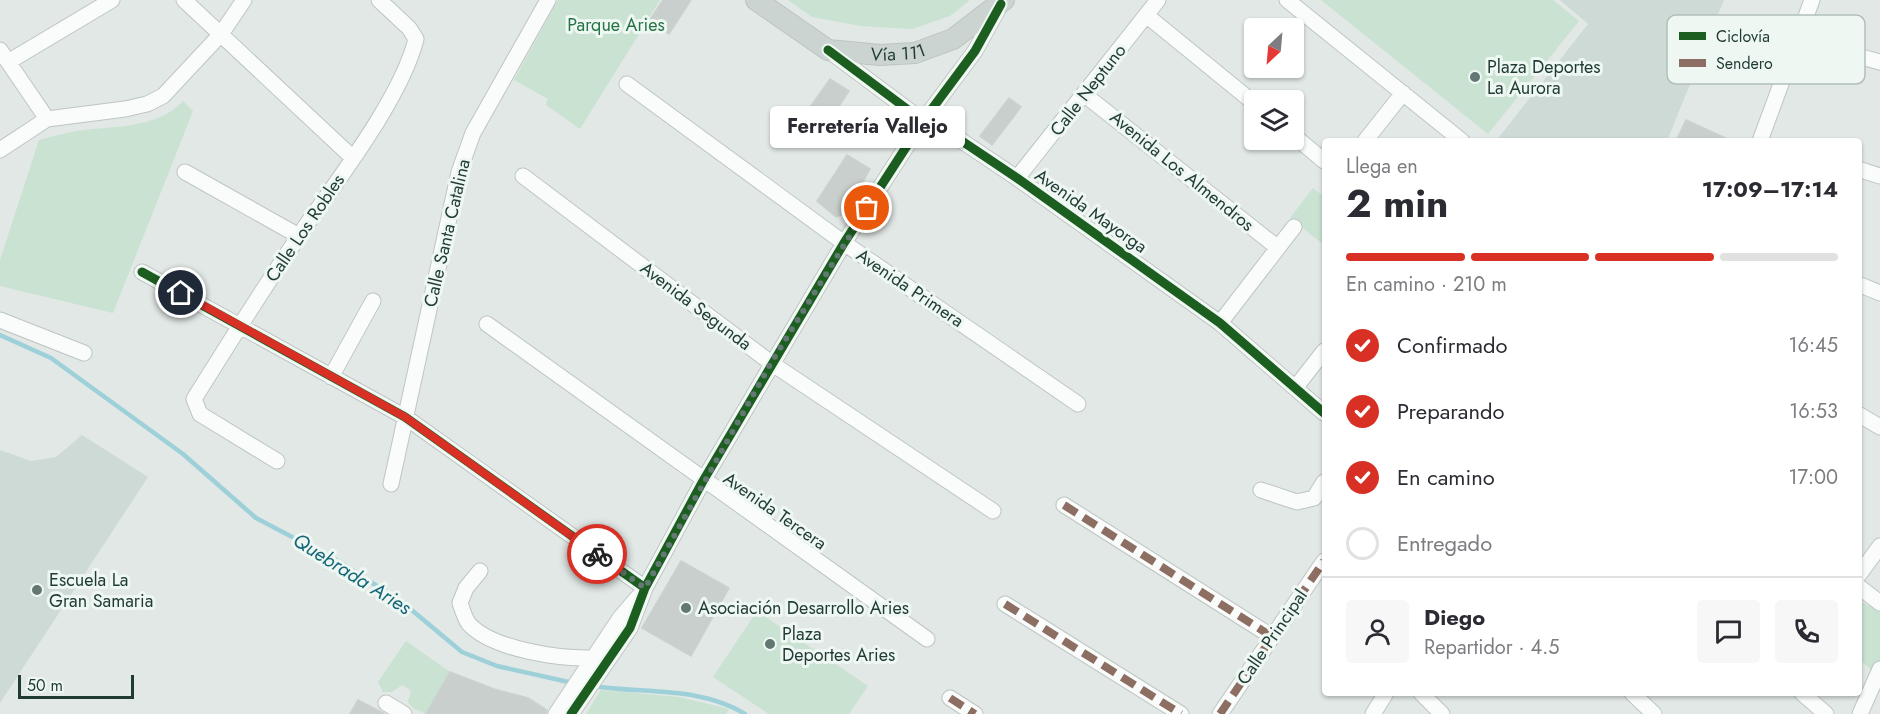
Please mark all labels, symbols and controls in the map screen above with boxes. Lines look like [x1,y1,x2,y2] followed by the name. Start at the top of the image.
[567,12,665,38] park label: Parque Aries
[1667,15,1865,84] legend
[1244,18,1304,78] north arrow
[1244,18,1304,150] map controls
[1716,25,1770,48] text: Ciclovía
[869,37,929,68] street label: Vía 111
[1044,38,1132,142] street label: Calle Neptuno
[1716,52,1773,75] text: Sendero
[1487,54,1601,101] place label: Plaza Deportes La Aurora
[1468,70,1482,84] marker: Plaza Deportes La Aurora
[1244,90,1304,150] button: layers
[1104,105,1260,237] street label: Avenida Los Almendros
[770,106,964,148] callout: Ferretería Vallejo
[787,112,948,141] text: Ferretería Vallejo
[1346,152,1418,181] text: Llega en
[417,156,477,310] street label: Calle Santa Catalina
[1030,163,1152,259] street label: Avenida Mayorga
[259,169,351,287] street label: Calle Los Robles
[1702,173,1838,205] text: 17:09–17:14
[1346,175,1448,232] text: 2 min
[841,182,892,233] pin
[850,191,883,224] icon: bag
[851,242,969,334] street label: Avenida Primera
[635,255,757,357] street label: Avenida Segunda
[155,267,206,318] pin
[1346,270,1507,299] text: En camino · 210 m
[164,276,197,309] icon: home
[1346,329,1379,362] icon: check
[1397,329,1507,361] text: Confirmado
[1789,331,1838,360] text: 16:45
[1346,395,1379,428] icon: check
[1397,395,1505,427] text: Preparando
[1789,397,1838,426] text: 16:53
[1346,461,1379,494] icon: check
[1397,461,1495,493] text: En camino
[1789,463,1838,492] text: 17:00
[718,466,832,556] street label: Avenida Tercera
[567,524,627,584] courier
[287,526,417,622] water label: Quebrada Aries
[1397,527,1492,559] text: Entregado
[581,538,614,571] icon: bike
[49,567,153,614] place label: Escuela La Gran Samaria
[30,583,44,597] marker: Escuela La Gran Samaria
[1230,584,1314,690] street label: Calle Principal
[698,595,909,621] place label: Asociación Desarrollo Aries
[1346,600,1409,663] button: person
[1697,600,1760,663] button: chat
[1775,600,1838,663] button: phone
[679,601,693,615] marker: Asociación Desarrollo Aries
[1424,601,1485,633] text: Diego
[782,621,895,668] place label: Plaza Deportes Aries
[1424,633,1560,662] text: Repartidor · 4.5
[763,637,777,651] marker: Plaza Deportes Aries
[18,672,134,700] scale bar
[27,674,63,697] text: 50 m

